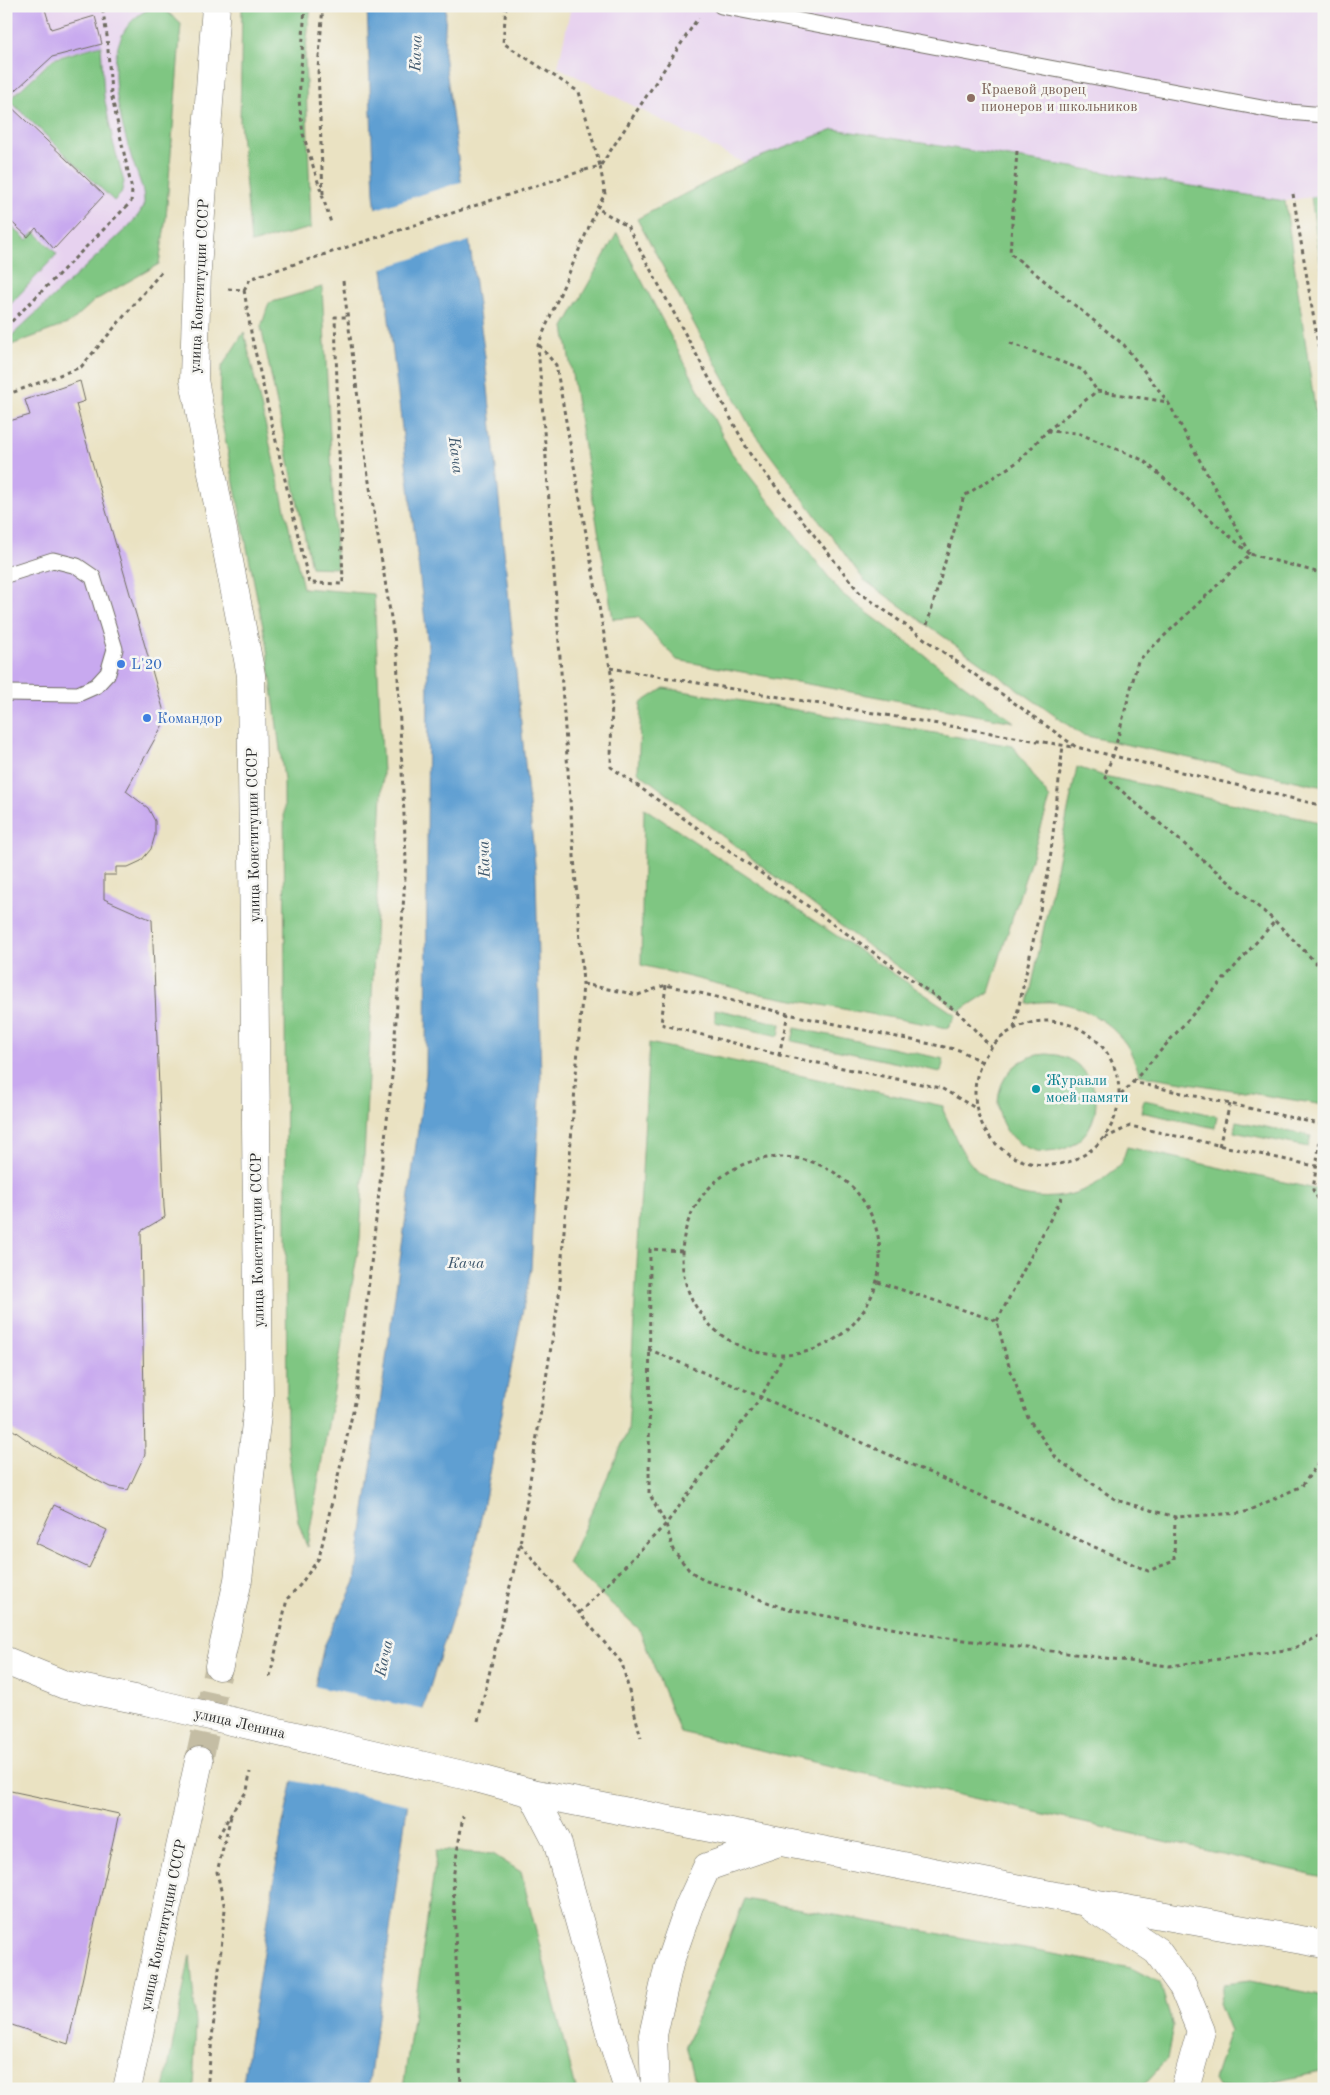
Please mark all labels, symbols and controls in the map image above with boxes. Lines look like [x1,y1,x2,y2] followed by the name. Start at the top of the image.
[408,34,426,73] water label: Кача
[981,83,1137,115] place label: Краевой дворец пионеров и школьников
[965,92,977,104] marker: Краевой дворец пионеров и школьников
[188,198,213,374] street label: улица Конституции СССР
[445,435,465,475] water label: Кача
[115,658,127,670] marker: L'20
[131,658,162,673] place label: L'20
[141,712,153,724] marker: Командор
[157,712,222,727] place label: Командор
[245,747,264,922] street label: улица Конституции СССР
[476,840,494,879] water label: Кача
[1046,1074,1128,1106] place label: Журавли моей памяти
[1030,1083,1042,1095] marker: Журавли моей памяти
[249,1152,268,1327] street label: улица Конституции СССР
[446,1256,485,1272] water label: Кача
[373,1638,397,1679] water label: Кача
[193,1707,287,1742] street label: улица Ленина
[139,1838,190,2012] street label: улица Конституции СССР

